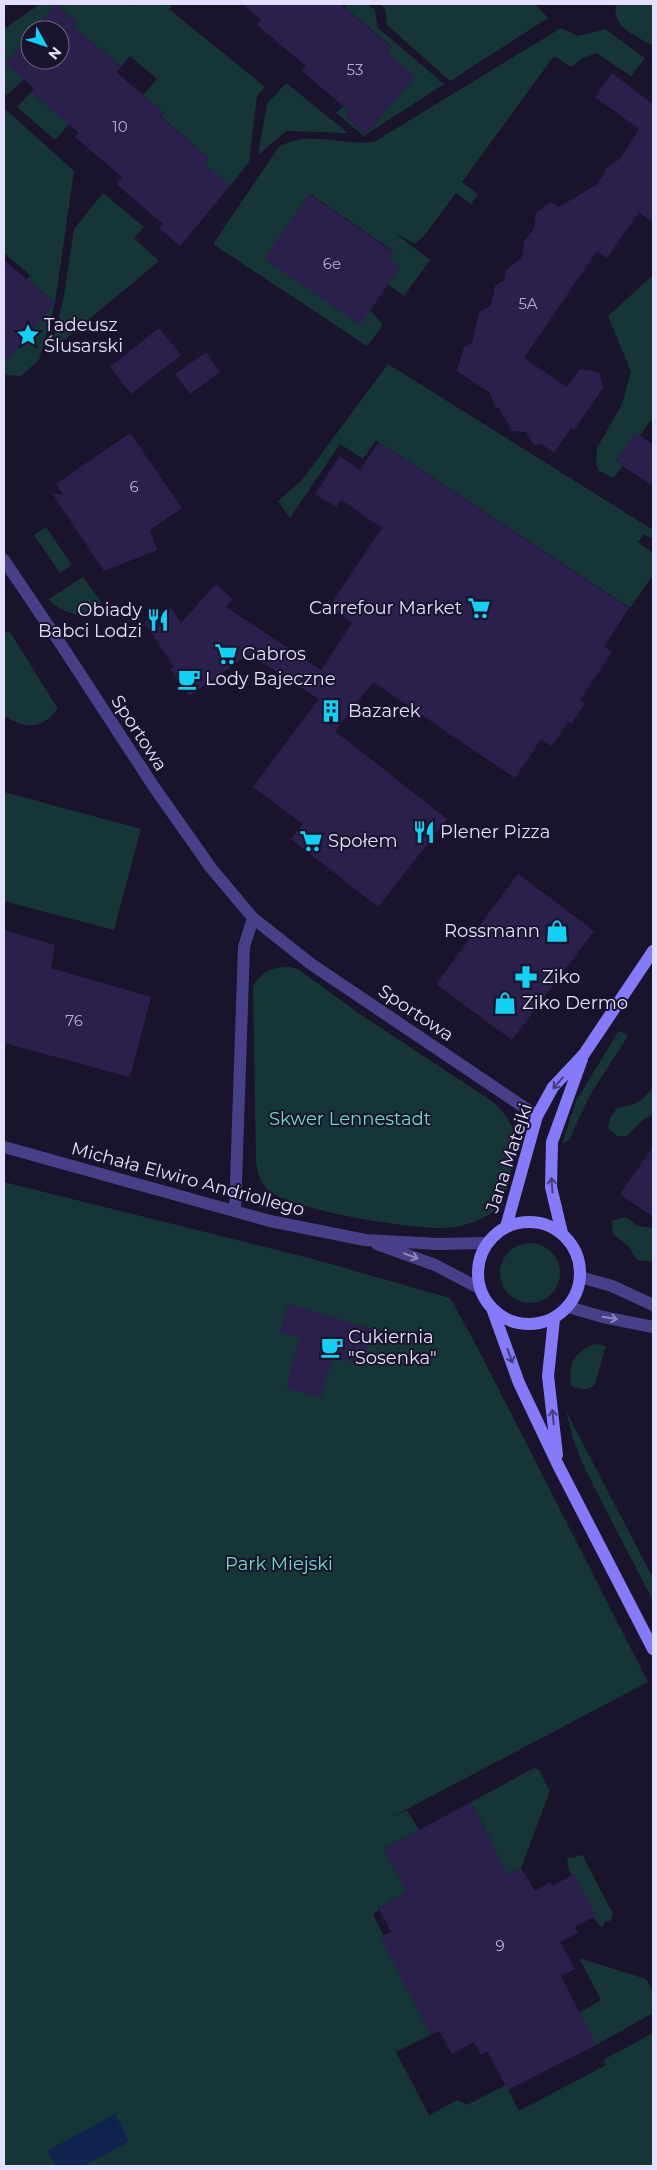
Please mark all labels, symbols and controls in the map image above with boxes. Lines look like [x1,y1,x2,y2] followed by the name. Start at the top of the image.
[20,20,70,70] north arrow
[44,43,65,63] text: N
[347,60,363,79] house number: 53
[112,117,128,136] house number: 10
[323,254,341,273] house number: 6e
[518,294,538,313] house number: 5A
[44,314,123,357] place label: Tadeusz Ślusarski
[15,322,41,348] place icon: Tadeusz Ślusarski
[129,477,139,496] house number: 6
[466,595,492,621] supermarket icon: Carrefour Market
[309,597,462,619] place label: Carrefour Market
[38,599,142,642] place label: Obiady Babci Lodzi
[145,607,171,633] restaurant icon: Obiady Babci Lodzi
[213,641,239,667] supermarket icon: Gabros
[242,643,306,665] place label: Gabros
[176,666,202,692] cafe icon: Lody Bajeczne
[205,668,336,690] place label: Lody Bajeczne
[106,691,172,775] street label: Sportowa
[318,698,344,724] building icon: Bazarek
[348,700,421,722] place label: Bazarek
[411,819,437,845] restaurant icon: Plener Pizza
[440,821,550,843] place label: Plener Pizza
[298,828,324,854] supermarket icon: Społem
[328,830,398,852] place label: Społem
[544,918,570,944] shop icon: Rossmann
[444,920,540,942] place label: Rossmann
[513,964,539,990] pharmacy icon: Ziko
[542,966,580,988] place label: Ziko
[374,980,458,1046] street label: Sportowa
[492,990,518,1016] shop icon: Ziko Dermo
[522,992,628,1014] place label: Ziko Dermo
[65,1011,83,1030] house number: 76
[552,1077,563,1090] one-way arrow
[481,1101,537,1216] street label: Jana Matejki
[269,1108,431,1130] park label: Skwer Lennestadt
[69,1137,307,1221] street label: Michała Elwiro Andriollego
[547,1178,557,1194] one-way arrow
[403,1252,418,1261] one-way arrow
[602,1314,618,1324] one-way arrow
[348,1326,437,1369] place label: Cukiernia "Sosenka"
[319,1334,345,1360] cafe icon: Cukiernia "Sosenka"
[506,1348,515,1364] one-way arrow
[548,1409,558,1425] one-way arrow
[225,1553,333,1575] park label: Park Miejski
[495,1936,505,1955] house number: 9

